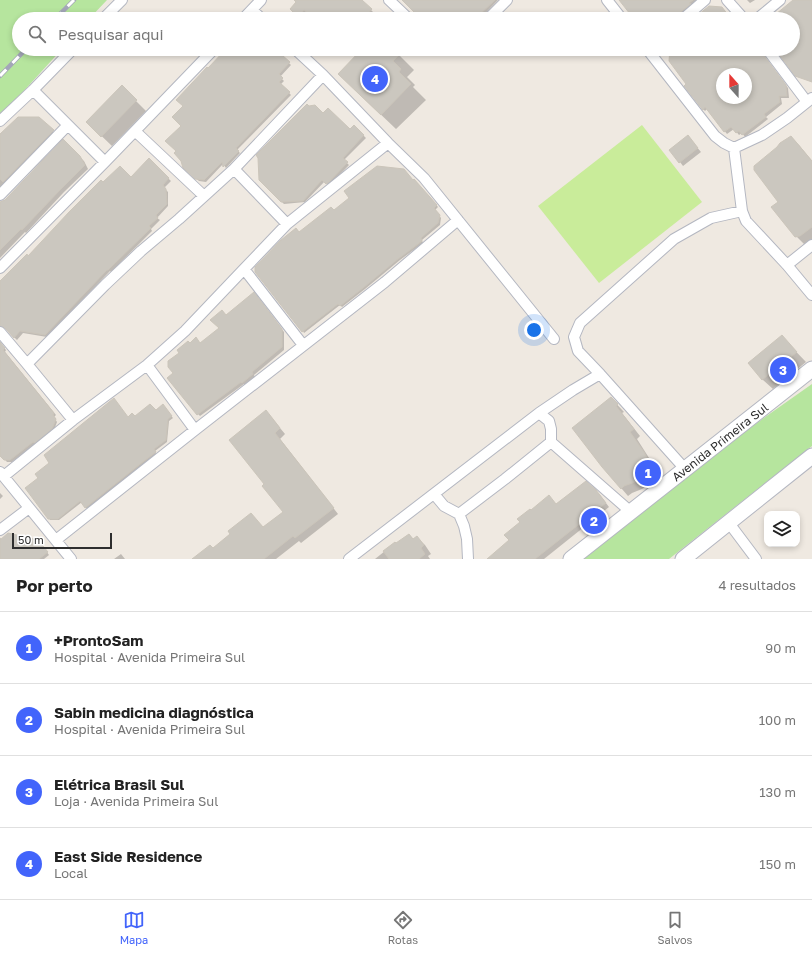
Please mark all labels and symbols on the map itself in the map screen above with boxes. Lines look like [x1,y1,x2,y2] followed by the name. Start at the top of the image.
[362,64,388,94] pin: 4
[716,68,752,104] north arrow
[524,320,544,340] your location
[770,355,796,385] pin: 3
[669,400,771,484] street label: Avenida Primeira Sul
[635,458,661,488] pin: 1
[581,506,607,536] pin: 2
[12,531,112,550] scale bar

